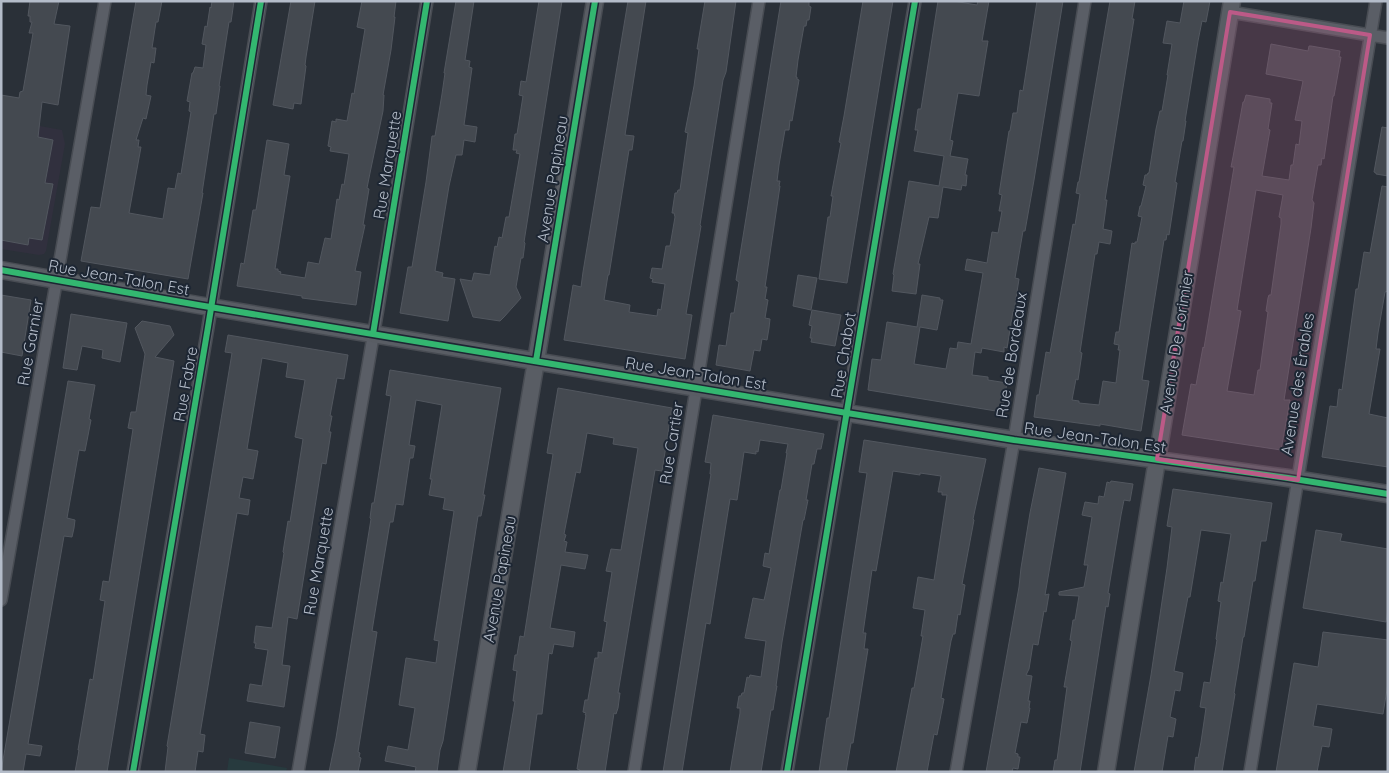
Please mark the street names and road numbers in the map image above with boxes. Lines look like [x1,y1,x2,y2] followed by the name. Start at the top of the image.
[369,109,405,221] street label: Rue Marquette
[532,114,572,244] street label: Avenue Papineau
[47,255,191,299] street label: Rue Jean-Talon Est
[1155,269,1197,415] street label: Avenue De Lorimier
[991,290,1031,419] street label: Rue de Bordeaux
[12,297,48,387] street label: Rue Garnier
[826,310,860,400] street label: Rue Chabot
[1276,311,1318,457] street label: Avenue des Érables
[169,345,201,423] street label: Rue Fabre
[624,352,768,394] street label: Rue Jean-Talon Est
[655,400,687,486] street label: Rue Cartier
[1023,417,1167,457] street label: Rue Jean-Talon Est
[299,505,337,617] street label: Rue Marquette
[478,514,520,644] street label: Avenue Papineau

